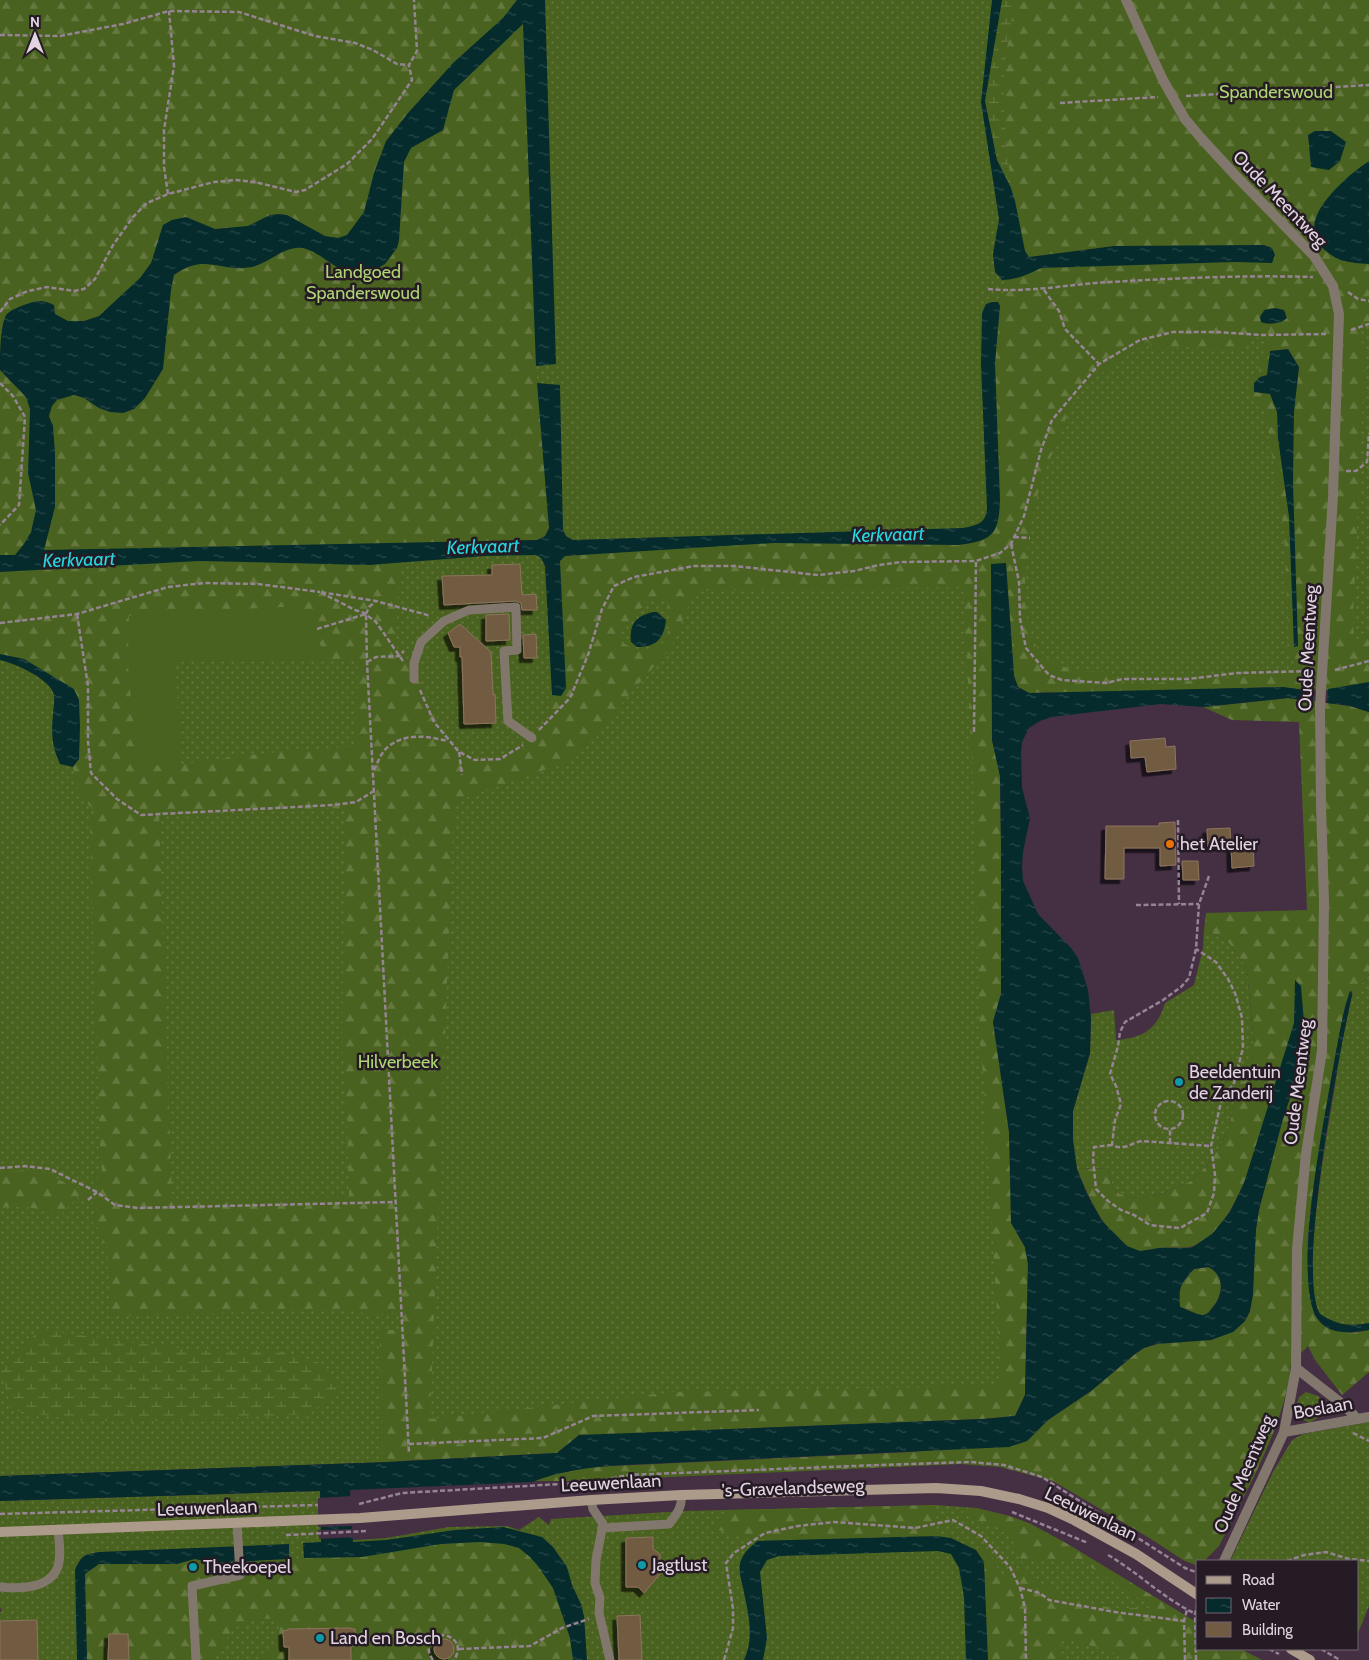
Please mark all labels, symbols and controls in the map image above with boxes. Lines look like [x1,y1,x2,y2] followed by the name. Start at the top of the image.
[10,10,60,60] north arrow
[30,13,40,31] text: N
[1219,81,1333,103] park label: Spanderswoud
[1228,146,1333,253] street label: Oude Meentweg
[306,261,420,304] park label: Landgoed Spanderswoud
[851,522,926,547] water label: Kerkvaart
[446,534,521,559] water label: Kerkvaart
[42,547,117,572] water label: Kerkvaart
[1294,583,1322,712] street label: Oude Meentweg
[1180,833,1258,855] place label: het Atelier
[1164,838,1176,850] marker: het Atelier
[1279,1017,1317,1146] street label: Oude Meentweg
[358,1051,439,1073] park label: Hilverbeek
[1189,1061,1281,1104] place label: Beeldentuin de Zanderij
[1173,1076,1185,1088] marker: Beeldentuin de Zanderij
[1292,1392,1354,1424] street label: Boslaan
[1209,1411,1279,1536] street label: Oude Meentweg
[560,1469,662,1497] street label: Leeuwenlaan
[721,1474,866,1501] street label: 's-Gravelandseweg
[1041,1482,1141,1546] street label: Leeuwenlaan
[156,1495,258,1521] street label: Leeuwenlaan
[651,1554,707,1576] place label: Jagtlust
[203,1556,292,1578] place label: Theekoepel
[636,1559,648,1571] marker: Jagtlust
[1196,1560,1359,1650] legend
[187,1561,199,1573] marker: Theekoepel
[1242,1571,1275,1589] text: Road
[1242,1596,1280,1614] text: Water
[1242,1621,1293,1639] text: Building
[330,1627,441,1649] place label: Land en Bosch
[314,1632,326,1644] marker: Land en Bosch

